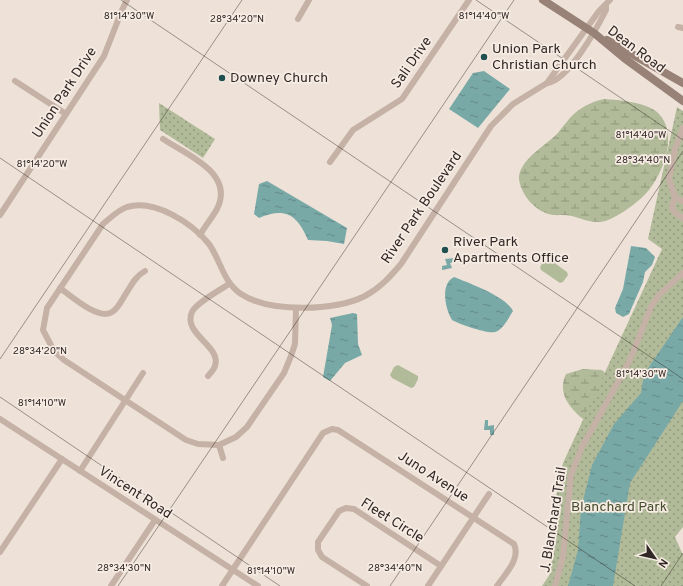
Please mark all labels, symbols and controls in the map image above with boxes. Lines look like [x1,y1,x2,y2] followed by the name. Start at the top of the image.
[104,10,154,23] text: 81°14'30"W
[459,10,509,23] text: 81°14'40"W
[210,13,264,26] text: 28°34'20"N
[604,23,668,77] street label: Dean Road
[388,34,436,92] street label: Sali Drive
[492,41,597,74] place label: Union Park Christian Church
[29,44,101,142] street label: Union Park Drive
[479,52,489,62] marker: Union Park Christian Church
[230,70,328,87] place label: Downey Church
[217,73,227,83] marker: Downey Church
[616,129,666,142] text: 81°14'40"W
[378,149,466,267] street label: River Park Boulevard
[616,154,670,167] text: 28°34'40"N
[17,158,67,171] text: 81°14'20"W
[453,234,569,267] place label: River Park Apartments Office
[440,245,450,255] marker: River Park Apartments Office
[13,345,67,358] text: 28°34'20"N
[616,368,666,381] text: 81°14'30"W
[18,397,66,410] text: 81°14'10"W
[394,448,472,506] street label: Juno Avenue
[95,463,175,523] street label: Vincent Road
[537,466,571,574] street label: J. Blanchard Trail
[357,495,427,547] street label: Fleet Circle
[571,499,667,516] park label: Blanchard Park
[635,538,675,578] north arrow
[654,556,670,570] text: N
[97,562,151,575] text: 28°34'30"N
[368,562,422,575] text: 28°34'40"N
[247,565,295,578] text: 81°14'10"W

